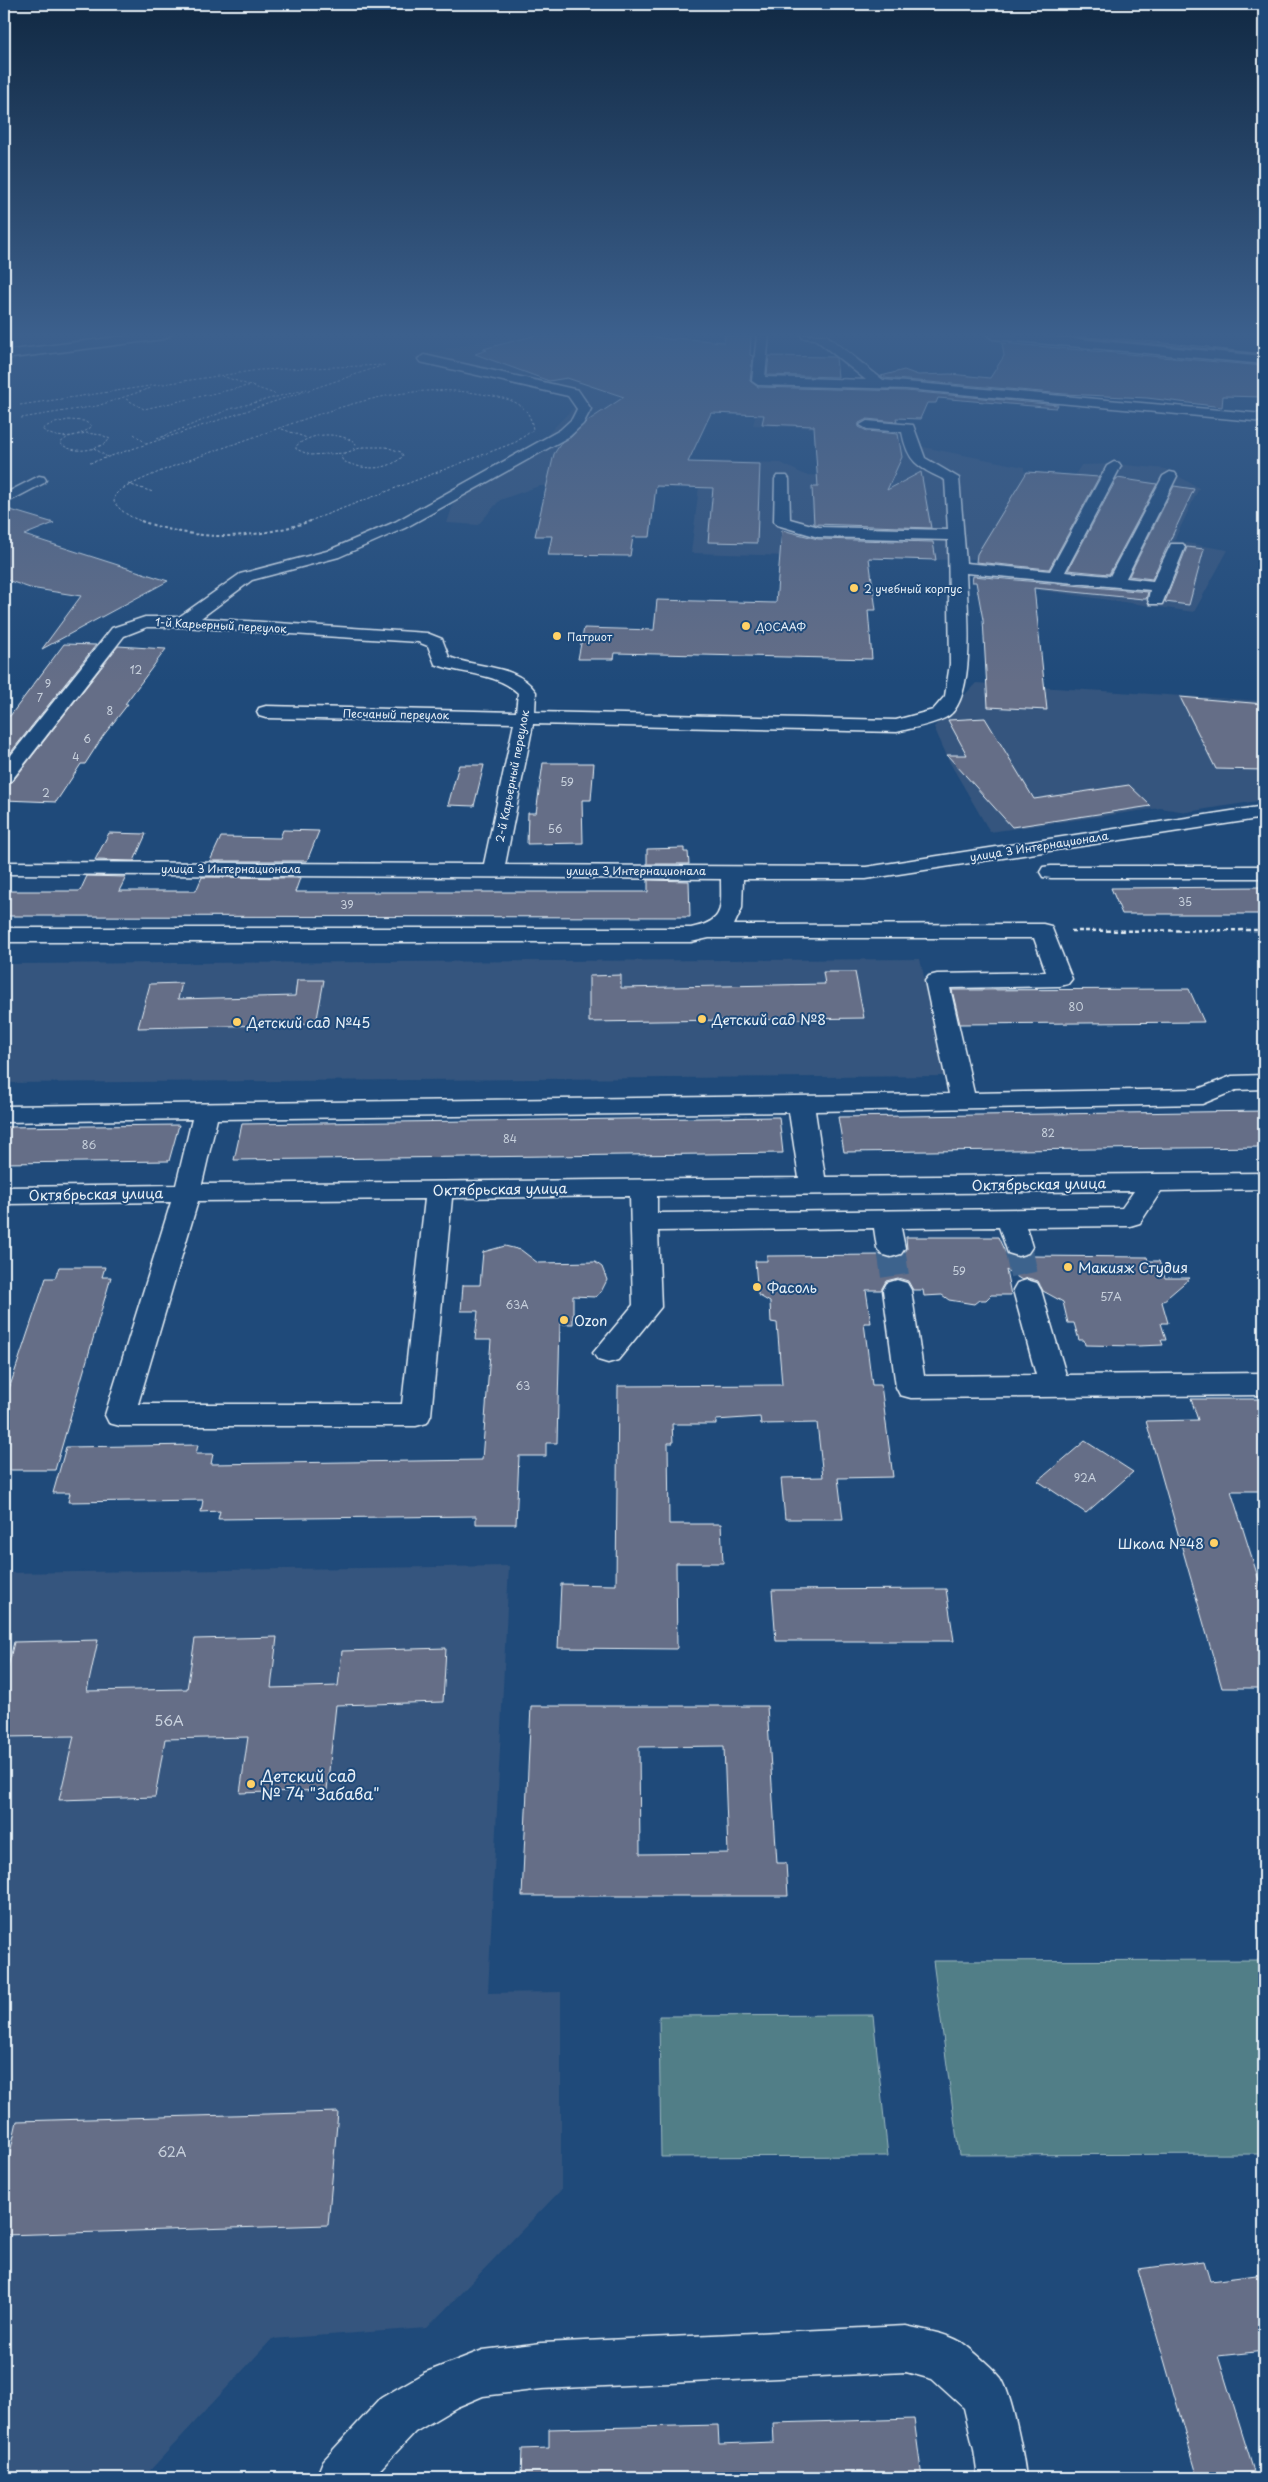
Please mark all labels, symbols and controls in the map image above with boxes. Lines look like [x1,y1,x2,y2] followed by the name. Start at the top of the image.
[864,580,963,597] place label: 2 учебный корпус
[848,582,860,594] marker: 2 учебный корпус
[155,613,288,637] street label: 1-й Карьерный переулок
[755,618,806,635] place label: ДОСААФ
[740,620,752,632] marker: ДОСААФ
[567,628,613,645] place label: Патриот
[551,630,563,642] marker: Патриот
[130,661,143,678] house number: 12
[45,675,51,692] house number: 9
[37,689,43,706] house number: 7
[107,702,114,719] house number: 8
[343,705,450,723] street label: Песчаный переулок
[491,708,533,844] street label: 2-й Карьерный переулок
[83,730,91,747] house number: 6
[72,748,80,765] house number: 4
[560,773,574,790] house number: 59
[42,784,50,801] house number: 2
[548,820,563,837] house number: 56
[969,827,1110,865] street label: улица 3 Интернационала
[161,860,301,877] street label: улица 3 Интернационала
[566,862,706,879] street label: улица 3 Интернационала
[1178,893,1192,910] house number: 35
[340,896,354,913] house number: 39
[1069,998,1083,1015] house number: 80
[711,1009,826,1030] place label: Детский сад №8
[246,1012,370,1033] place label: Детский сад №45
[696,1013,708,1025] marker: Детский сад №8
[231,1016,243,1028] marker: Детский сад №45
[1041,1124,1055,1141] house number: 82
[503,1130,517,1147] house number: 84
[82,1136,96,1153] house number: 86
[972,1172,1107,1196] street label: Октябрьская улица
[433,1177,568,1201] street label: Октябрьская улица
[29,1182,164,1206] street label: Октябрьская улица
[1078,1257,1188,1278] place label: Макияж Студия
[1062,1261,1074,1273] marker: Макияж Студия
[952,1262,966,1279] house number: 59
[767,1277,817,1298] place label: Фасоль
[751,1281,763,1293] marker: Фасоль
[1100,1288,1122,1305] house number: 57А
[505,1296,529,1313] house number: 63А
[574,1310,607,1331] place label: Ozon
[558,1314,570,1326] marker: Ozon
[516,1377,530,1394] house number: 63
[1074,1469,1097,1486] house number: 92А
[1118,1533,1204,1554] place label: Школа №48
[1208,1537,1220,1549] marker: Школа №48
[154,1710,184,1731] house number: 56А
[260,1763,380,1805] place label: Детский сад № 74 "Забава"
[245,1778,257,1790] marker: Детский сад № 74 "Забава"
[157,2141,187,2162] house number: 62А

